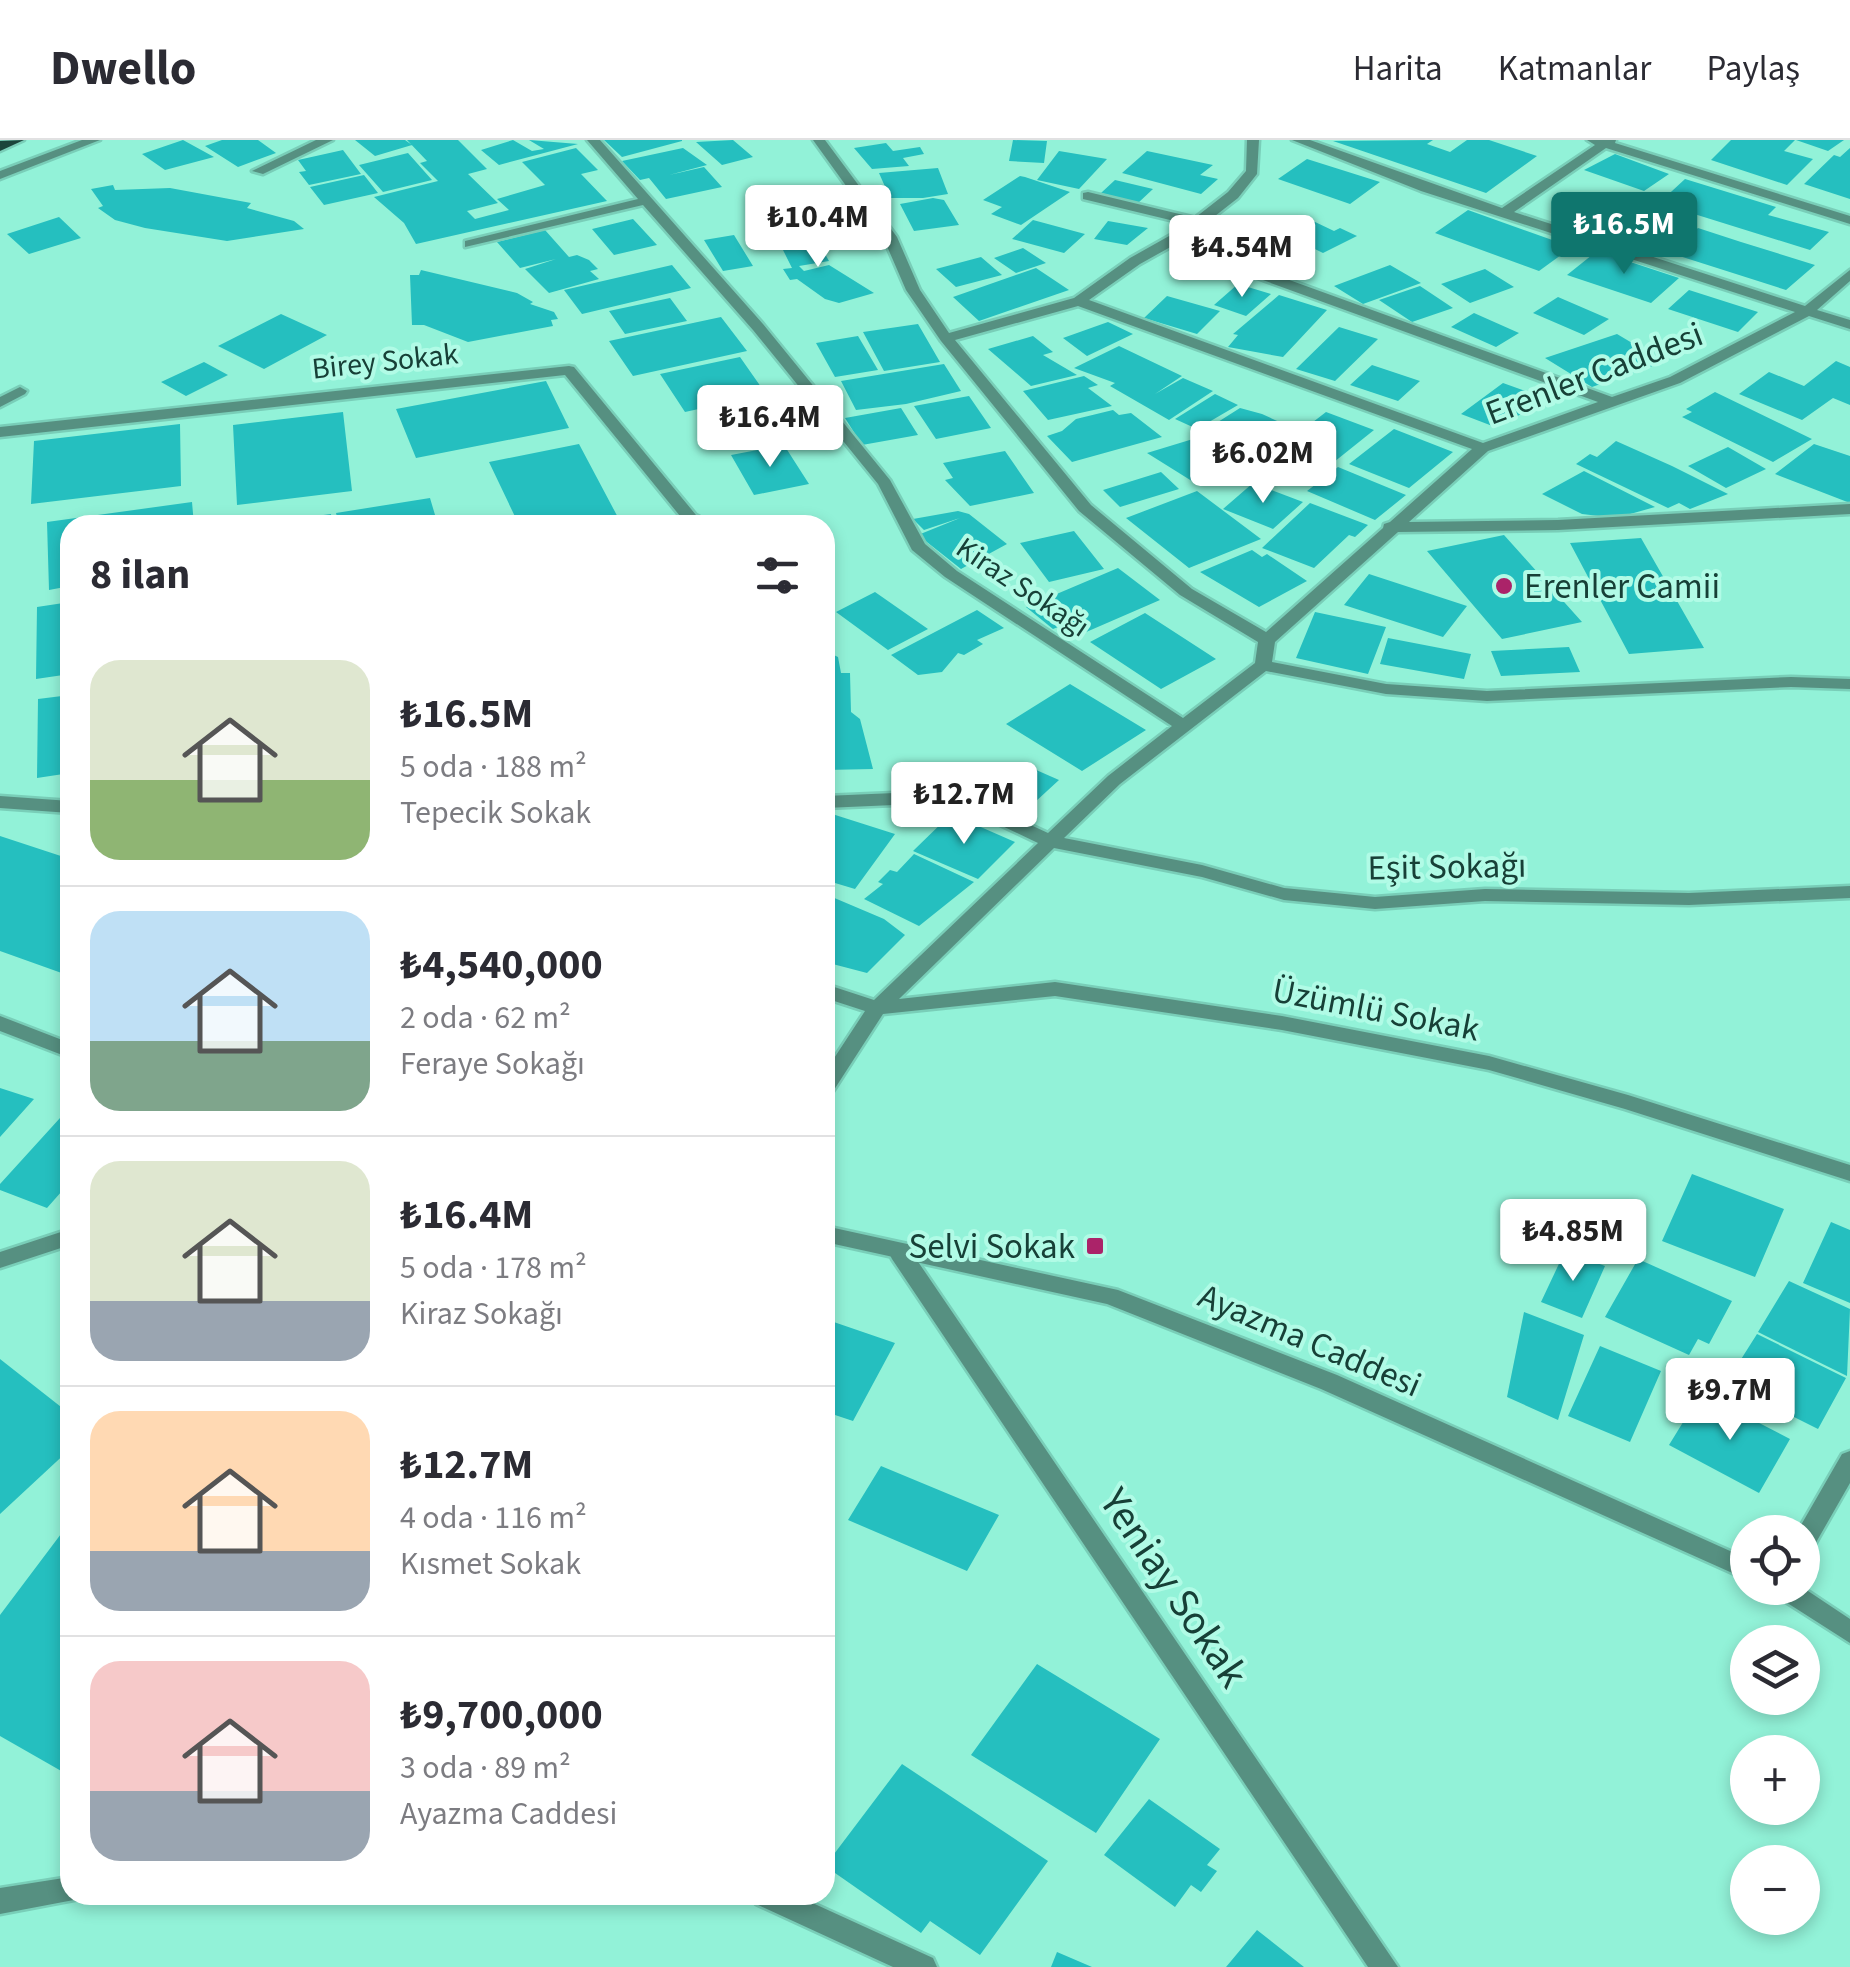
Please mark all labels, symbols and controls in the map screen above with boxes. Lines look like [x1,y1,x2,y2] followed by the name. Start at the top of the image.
[50,35,196,103] text: Dwello
[1353,44,1443,94] text: Harita
[1498,44,1651,94] text: Katmanlar
[1706,44,1800,94] text: Paylaş
[737,185,899,270] pin: ₺10.4M
[1543,192,1705,277] pin: ₺16.5M
[767,194,869,240] text: ₺10.4M
[1573,201,1675,247] text: ₺16.5M
[1161,215,1323,300] pin: ₺4.54M
[1191,224,1293,270] text: ₺4.54M
[1478,310,1710,438] street label: Erenler Caddesi
[310,332,461,391] street label: Birey Sokak
[689,385,851,470] pin: ₺16.4M
[719,394,821,440] text: ₺16.4M
[1182,421,1344,506] pin: ₺6.02M
[1212,430,1314,476] text: ₺6.02M
[947,527,1098,648] street label: Kiraz Sokağı
[90,545,190,605] text: 8 ilan
[750,548,805,603] icon: filters
[1524,562,1720,612] place label: Erenler Camii
[1493,575,1515,597] marker: Erenler Camii
[400,684,533,744] text: ₺16.5M
[170,700,290,820] icon: home
[400,744,587,790] text: 5 oda · 188 m²
[883,762,1045,847] pin: ₺12.7M
[913,771,1015,817] text: ₺12.7M
[400,790,591,836] text: Tepecik Sokak
[1367,841,1527,893] street label: Eşit Sokağı
[400,935,603,995] text: ₺4,540,000
[170,951,290,1071] icon: home
[1268,965,1484,1055] street label: Üzümlü Sokak
[400,995,571,1041] text: 2 oda · 62 m²
[400,1041,585,1087] text: Feraye Sokağı
[400,1185,533,1245] text: ₺16.4M
[1492,1199,1654,1284] pin: ₺4.85M
[170,1201,290,1321] icon: home
[1522,1208,1624,1254] text: ₺4.85M
[908,1222,1076,1272] place label: Selvi Sokak
[1084,1235,1106,1257] marker: Selvi Sokak
[400,1245,587,1291] text: 5 oda · 178 m²
[1190,1271,1429,1410] street label: Ayazma Caddesi
[400,1291,563,1337] text: Kiraz Sokağı
[1660,1358,1800,1443] pin: ₺9.7M
[1688,1367,1772,1413] text: ₺9.7M
[400,1435,533,1495] text: ₺12.7M
[170,1451,290,1571] icon: home
[1084,1476,1262,1700] street label: Yeniay Sokak
[400,1495,587,1541] text: 4 oda · 116 m²
[1730,1515,1820,1935] map controls
[1730,1515,1820,1605] button: locate
[400,1541,581,1587] text: Kısmet Sokak
[1730,1625,1820,1715] button: layers
[400,1685,603,1745] text: ₺9,700,000
[170,1701,290,1821] icon: home
[1730,1735,1820,1825] button: +
[400,1745,571,1791] text: 3 oda · 89 m²
[400,1791,617,1837] text: Ayazma Caddesi
[1730,1845,1820,1935] button: −

